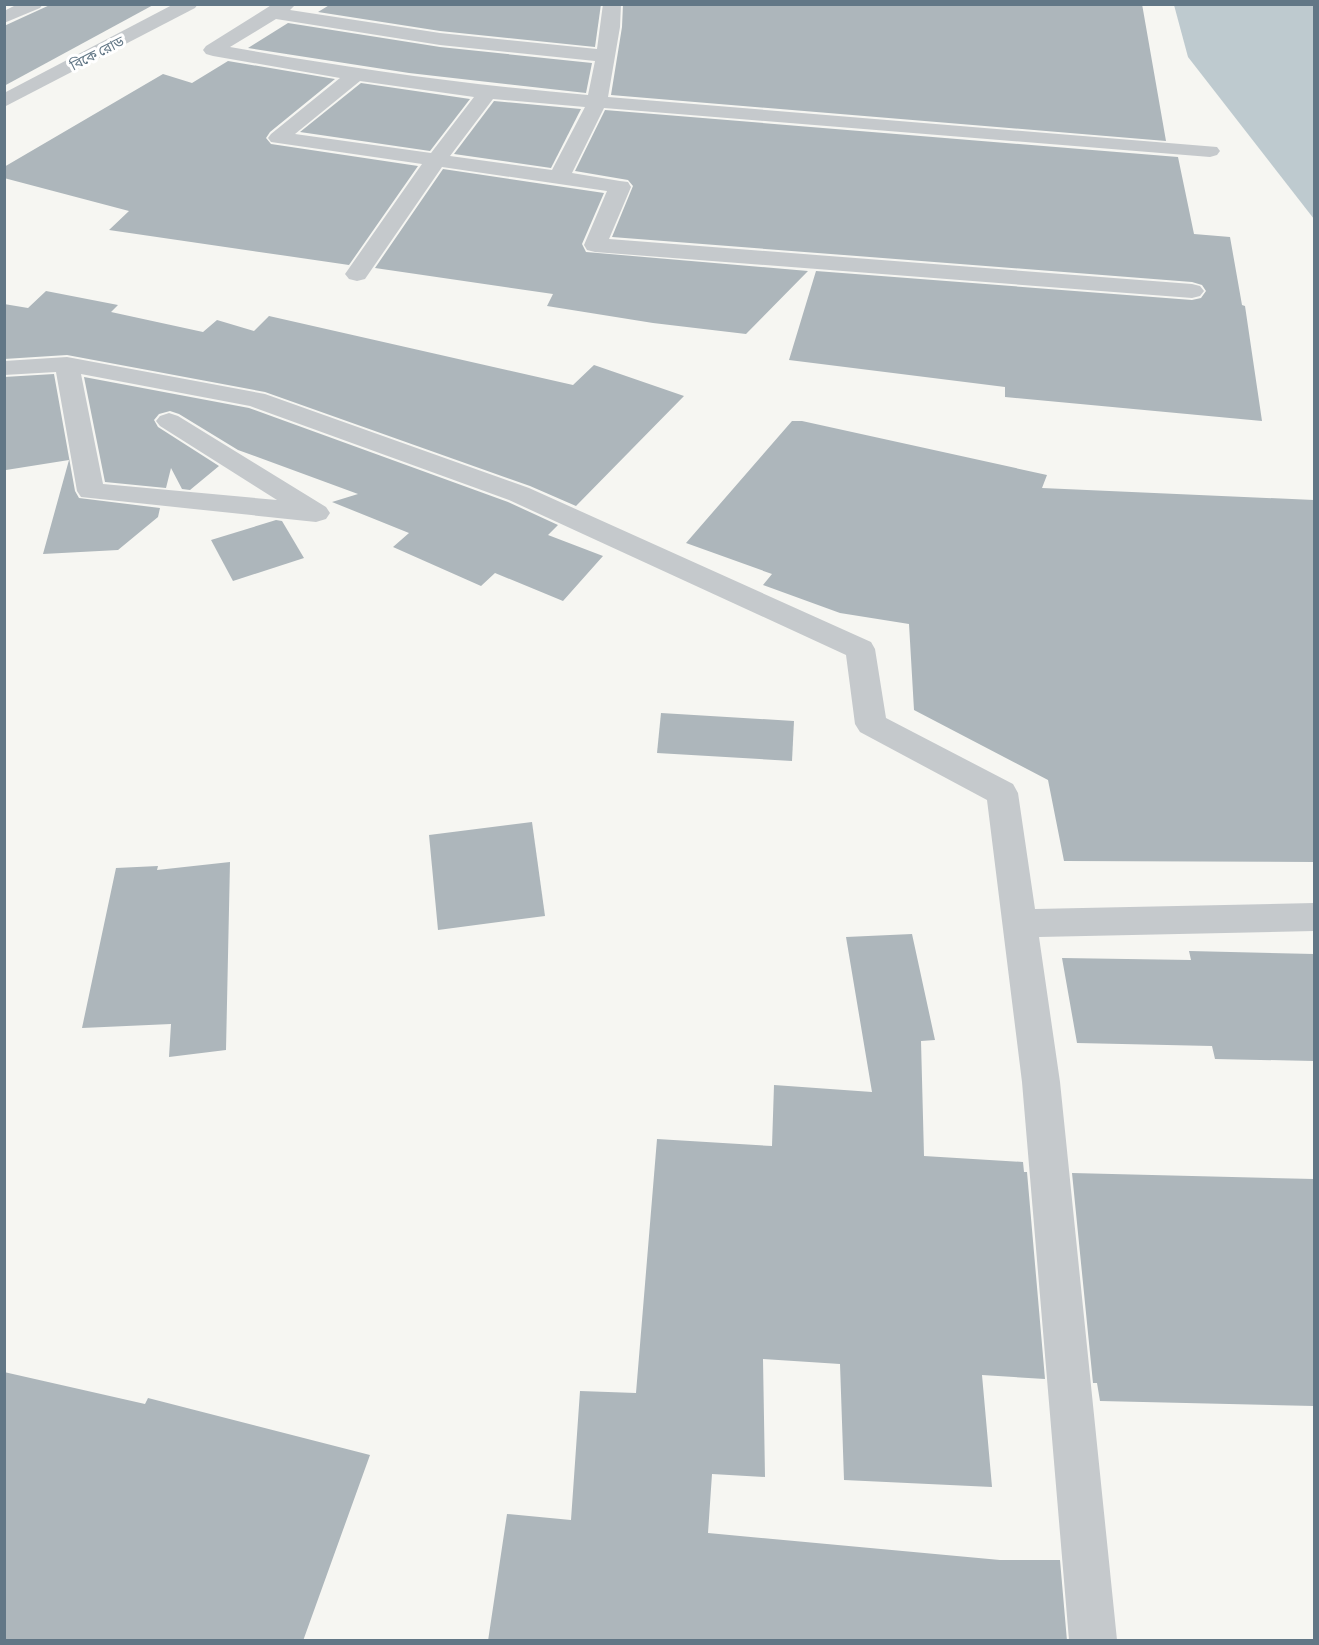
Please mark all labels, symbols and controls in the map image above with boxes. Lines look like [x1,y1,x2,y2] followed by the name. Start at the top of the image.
[66,31,127,74] street label: বিকে রোড

